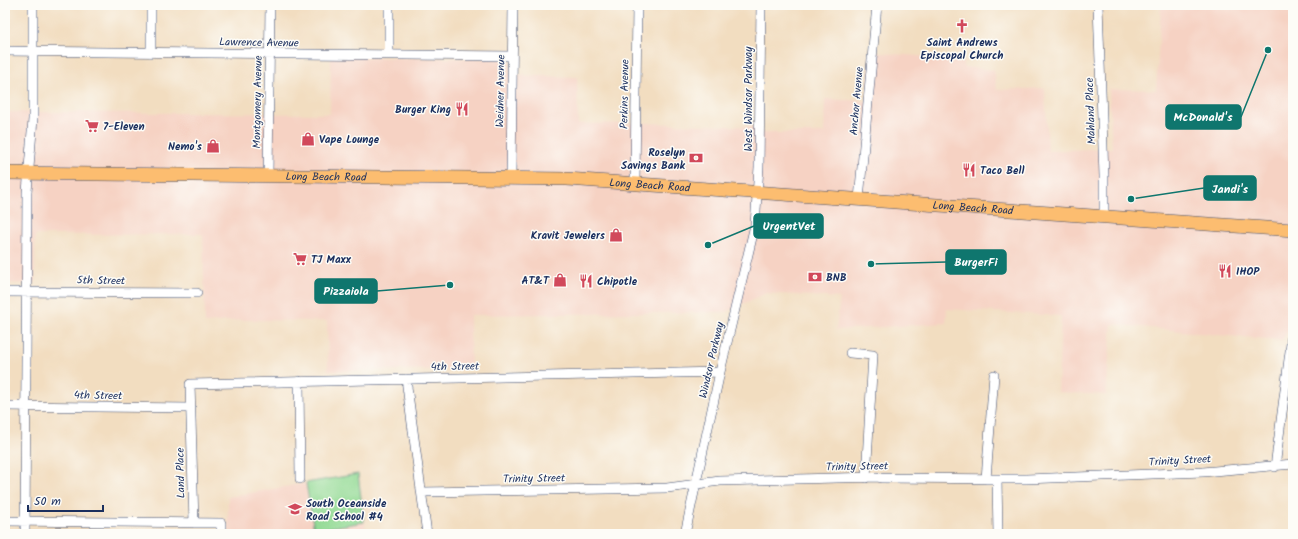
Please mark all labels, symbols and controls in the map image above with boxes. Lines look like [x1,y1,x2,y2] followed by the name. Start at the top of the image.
[954,18,970,34] church icon: Saint Andrews Episcopal Church
[219,33,299,53] street label: Lawrence Avenue
[921,34,1003,65] place label: Saint Andrews Episcopal Church
[740,46,758,151] street label: West Windsor Parkway
[491,54,511,128] street label: Weidner Avenue
[248,55,268,149] street label: Montgomery Avenue
[615,59,635,129] street label: Perkins Avenue
[845,66,869,136] street label: Anchor Avenue
[1081,77,1101,145] street label: Mahland Place
[395,101,451,119] place label: Burger King
[454,101,470,117] restaurant icon: Burger King
[1166,105,1241,129] callout: McDonald's
[1173,108,1233,127] text: McDonald's
[84,118,100,134] supermarket icon: 7-Eleven
[103,118,145,136] place label: 7-Eleven
[300,131,316,147] shop icon: Vape Lounge
[319,131,380,149] place label: Vape Lounge
[168,138,203,156] place label: Nemo's
[205,138,221,154] shop icon: Nemo's
[621,144,686,175] place label: Roselyn Savings Bank
[688,150,704,166] bank icon: Roselyn Savings Bank
[961,162,977,178] restaurant icon: Taco Bell
[980,162,1024,180] place label: Taco Bell
[285,168,367,187] street label: Long Beach Road
[609,174,691,198] street label: Long Beach Road
[1204,176,1256,200] callout: Jandi's
[1212,180,1249,199] text: Jandi's
[932,197,1014,220] street label: Long Beach Road
[754,214,823,238] callout: UrgentVet
[763,217,816,236] text: UrgentVet
[531,227,606,245] place label: Kravit Jewelers
[608,227,624,243] shop icon: Kravit Jewelers
[946,250,1006,274] callout: BurgerFi
[292,251,308,267] supermarket icon: TJ Maxx
[311,251,352,269] place label: TJ Maxx
[954,253,999,272] text: BurgerFi
[1217,263,1233,279] restaurant icon: IHOP
[1236,263,1260,281] place label: IHOP
[807,269,823,285] bank icon: BNB
[826,269,847,287] place label: BNB
[77,272,126,290] street label: 5th Street
[521,272,550,290] place label: AT&T
[552,272,568,288] shop icon: AT&T
[578,273,594,289] restaurant icon: Chipotle
[597,273,638,291] place label: Chipotle
[315,279,377,303] callout: Pizzaiola
[323,282,369,301] text: Pizzaiola
[694,319,730,400] street label: Windsor Parkway
[431,358,480,376] street label: 4th Street
[74,387,123,405] street label: 4th Street
[172,447,190,498] street label: Land Place
[1148,450,1212,472] street label: Trinity Street
[826,457,889,477] street label: Trinity Street
[503,469,566,489] street label: Trinity Street
[28,487,103,513] scale bar
[34,492,61,511] text: 50 m
[306,495,387,526] place label: South Oceanside Road School #4
[287,501,303,517] school or university icon: South Oceanside Road School #4

